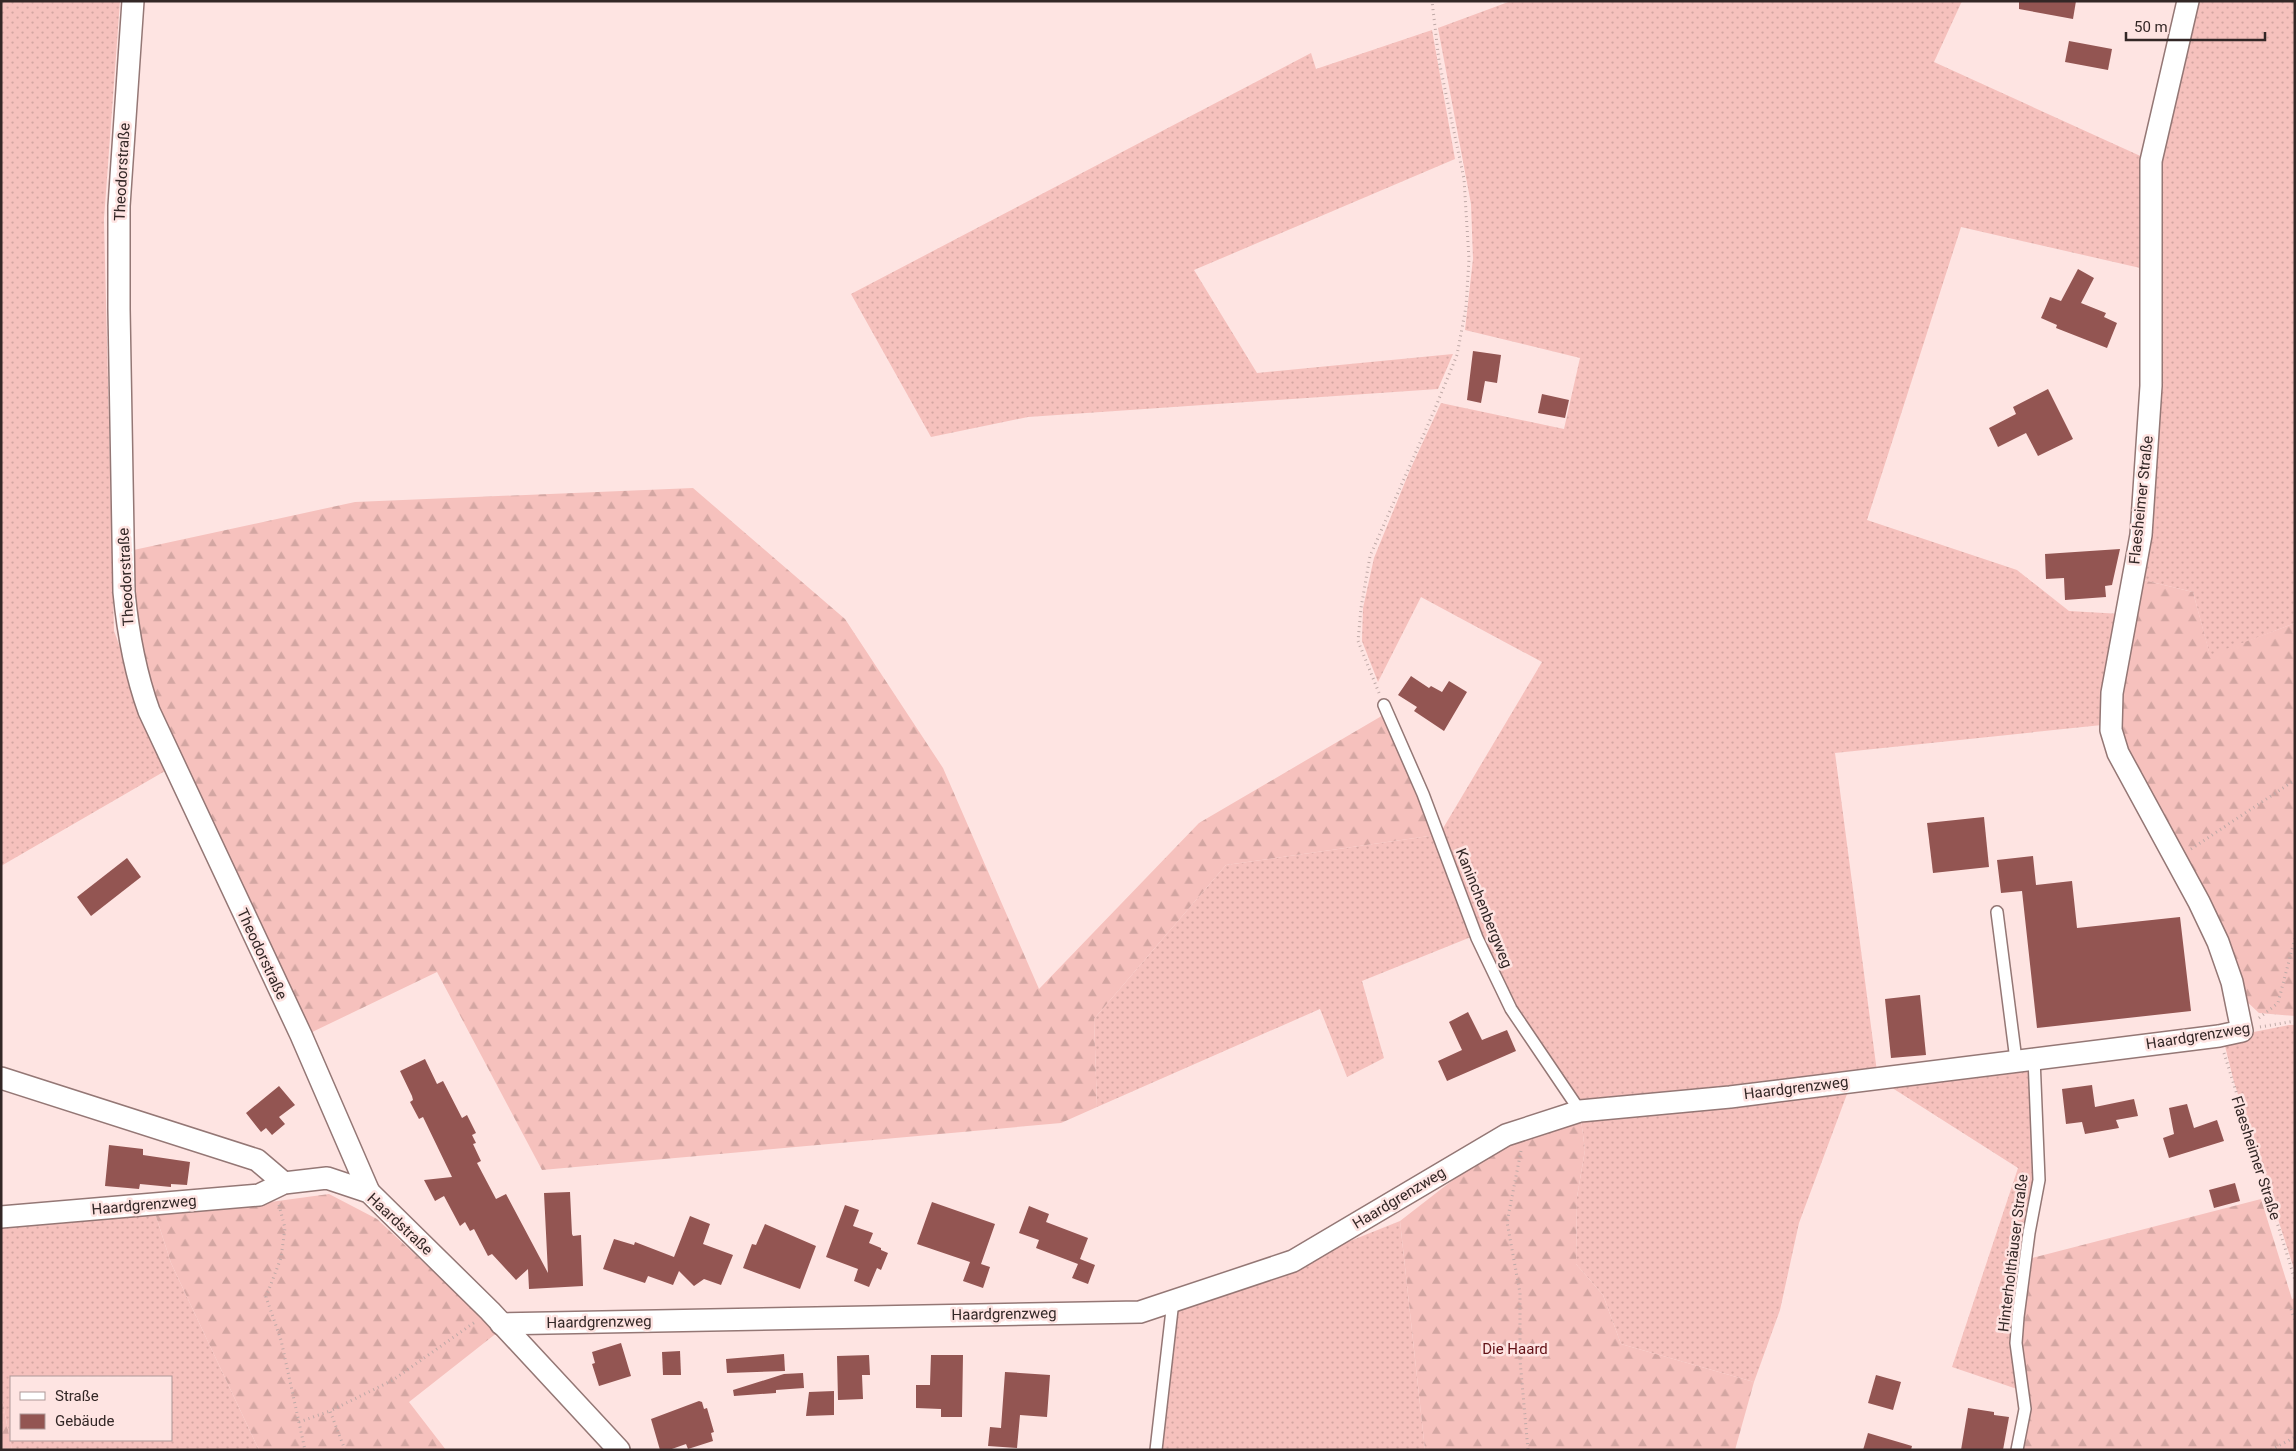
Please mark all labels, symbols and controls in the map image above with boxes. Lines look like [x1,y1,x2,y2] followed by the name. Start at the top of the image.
[2126,10,2265,42] scale bar
[2134,18,2168,36] text: 50 m
[110,122,134,222] street label: Theodorstraße
[2125,435,2157,565] street label: Flaesheimer Straße
[114,527,138,627] street label: Theodorstraße
[1452,846,1516,970] street label: Kaninchenbergweg
[233,906,291,1002] street label: Theodorstraße
[2145,1019,2251,1053] street label: Haardgrenzweg
[1743,1073,1849,1103] street label: Haardgrenzweg
[2227,1094,2285,1222] street label: Flaesheimer Straße
[1349,1163,1449,1233] street label: Haardgrenzweg
[1994,1173,2032,1333] street label: Hinterholthäuser Straße
[364,1189,436,1259] street label: Haardstraße
[91,1191,197,1219] street label: Haardgrenzweg
[951,1304,1057,1324] street label: Haardgrenzweg
[546,1312,652,1332] street label: Haardgrenzweg
[1482,1340,1548,1358] park label: Die Haard
[10,1376,172,1441] legend
[55,1387,99,1405] text: Straße
[55,1412,114,1430] text: Gebäude

